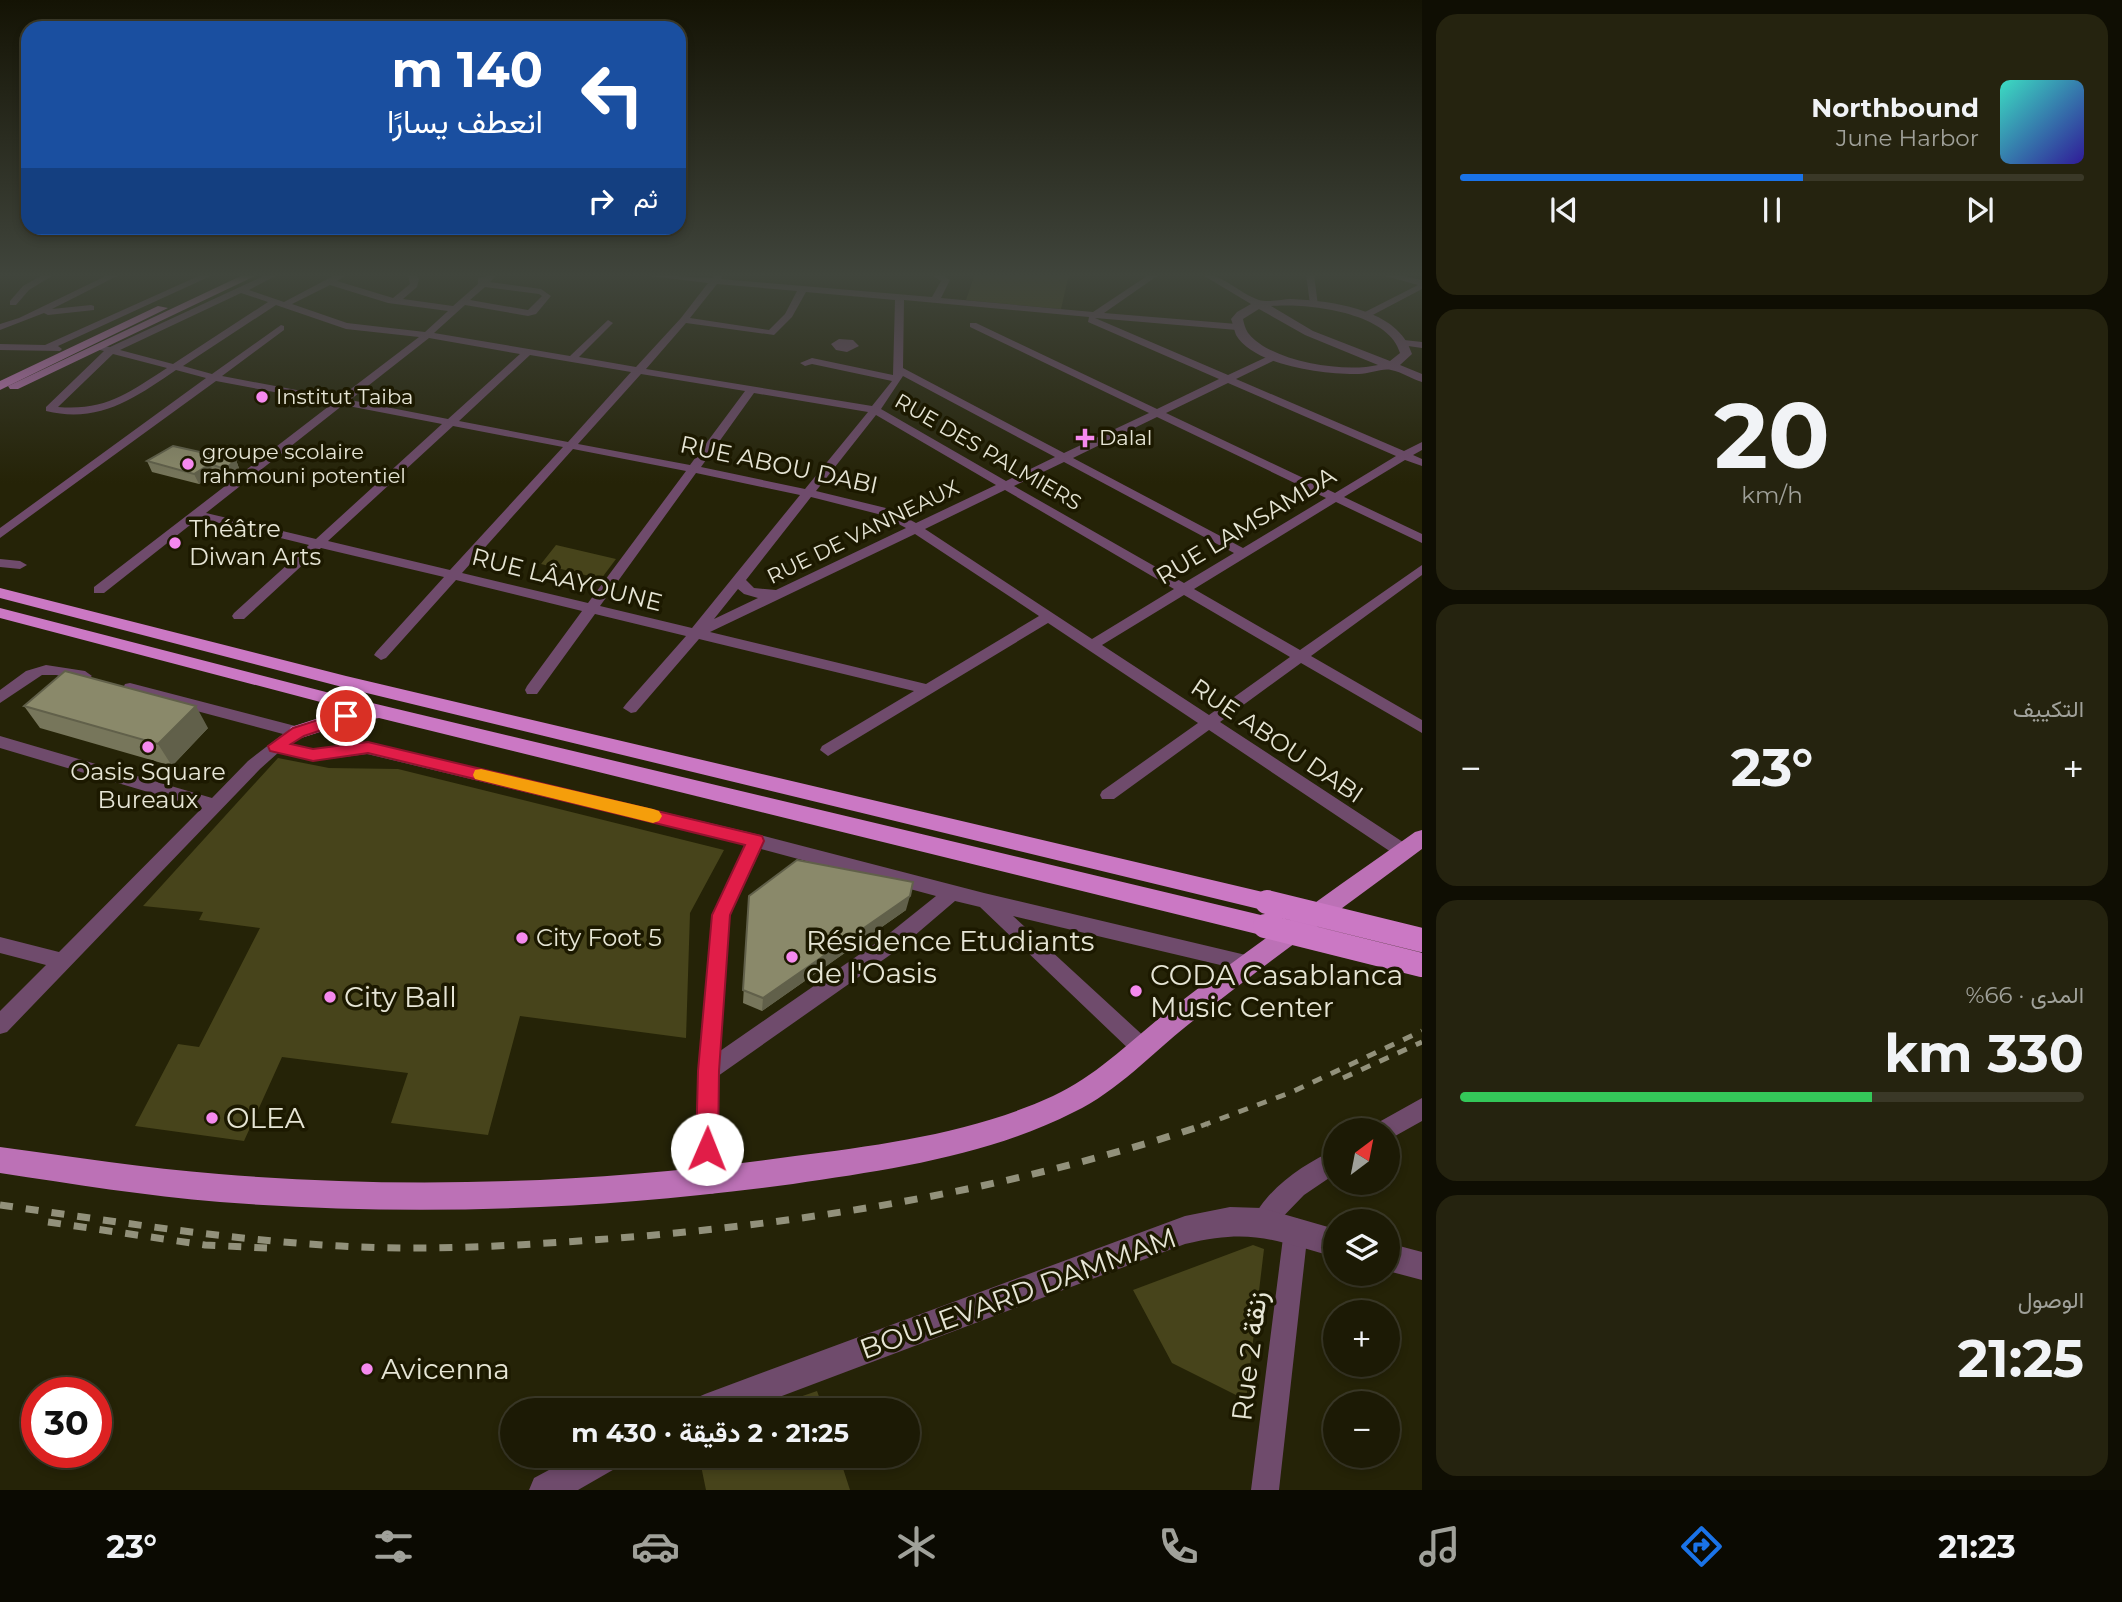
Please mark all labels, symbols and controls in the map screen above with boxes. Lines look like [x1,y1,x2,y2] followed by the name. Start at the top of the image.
[391,40,543,99] text: 140 m
[567,49,658,140] icon: left
[1811,92,1979,124] text: Northbound
[387,102,543,141] text: انعطف يسارًا
[1836,124,1979,152] text: June Harbor
[582,182,620,220] icon: right
[634,183,658,215] text: ثم
[1545,191,1583,229] icon: previous
[1753,191,1791,229] icon: pause
[1961,191,1999,229] icon: next
[1714,380,1830,491] text: 20
[276,384,414,409] place label: Institut Taiba
[891,388,1086,515] street label: RUE DES PALMIERS
[254,389,270,405] marker: Institut Taiba
[1099,425,1152,450] place label: Dalal
[678,429,881,500] street label: RUE ABOU DABI
[1077,430,1093,446] marker: Dalal
[202,439,406,488] place label: groupe scolaire rahmouni potentiel
[180,456,196,472] marker: groupe scolaire rahmouni potentiel
[1151,460,1342,591] street label: RUE LAMSAMDA
[763,474,963,589] street label: RUE DE VANNEAUX
[1741,481,1803,509] text: km/h
[189,514,321,571] place label: Théâtre Diwan Arts
[167,535,183,551] marker: Théâtre Diwan Arts
[469,542,666,617] street label: RUE LÂAYOUNE
[1186,672,1369,809] street label: RUE ABOU DABI
[316,686,376,746] pin
[2013,695,2084,723] text: التكييف
[327,697,365,735] icon: arrive
[1731,736,1813,799] text: 23°
[140,739,156,755] marker: Oasis Square Bureaux
[1460,745,1482,792] text: −
[2062,745,2084,792] text: +
[70,757,226,814] place label: Oasis Square Bureaux
[536,923,662,952] place label: City Foot 5
[806,924,1094,990] place label: Résidence Etudiants de l'Oasis
[514,930,530,946] marker: City Foot 5
[784,949,800,965] marker: Résidence Etudiants de l'Oasis
[1150,958,1403,1024] place label: CODA Casablanca Music Center
[344,980,457,1014] place label: City Ball
[1965,981,2084,1009] text: المدى · 66%
[1128,983,1144,999] marker: CODA Casablanca Music Center
[322,989,338,1005] marker: City Ball
[1884,1022,2084,1085] text: 330 km
[226,1101,306,1135] place label: OLEA
[204,1110,220,1126] marker: OLEA
[670,1112,744,1186] position arrow
[1323,1118,1400,1195] north arrow
[1323,1118,1400,1468] map controls
[1323,1209,1400,1286] button: layers
[855,1220,1181,1366] street label: BOULEVARD DAMMAM
[2018,1286,2084,1314] text: الوصول
[1224,1289,1275,1423] street label: Rue 2 زنقة
[1323,1300,1400,1377] button: +
[1958,1327,2084,1390] text: 21:25
[381,1352,510,1386] place label: Avicenna
[359,1361,375,1377] marker: Avicenna
[21,1377,112,1468] speed limit sign: 30
[1323,1391,1400,1468] button: −
[571,1417,849,1449] text: 21:25 · 2 دقيقة · 430 m
[369,1522,418,1571] icon: filters
[631,1522,680,1571] icon: car
[892,1522,941,1571] icon: climate
[1154,1522,1203,1571] icon: phone
[1415,1522,1464,1571] icon: music
[1677,1522,1726,1571] icon: directions
[106,1527,157,1566] text: 23°
[1938,1527,2016,1566] text: 21:23

